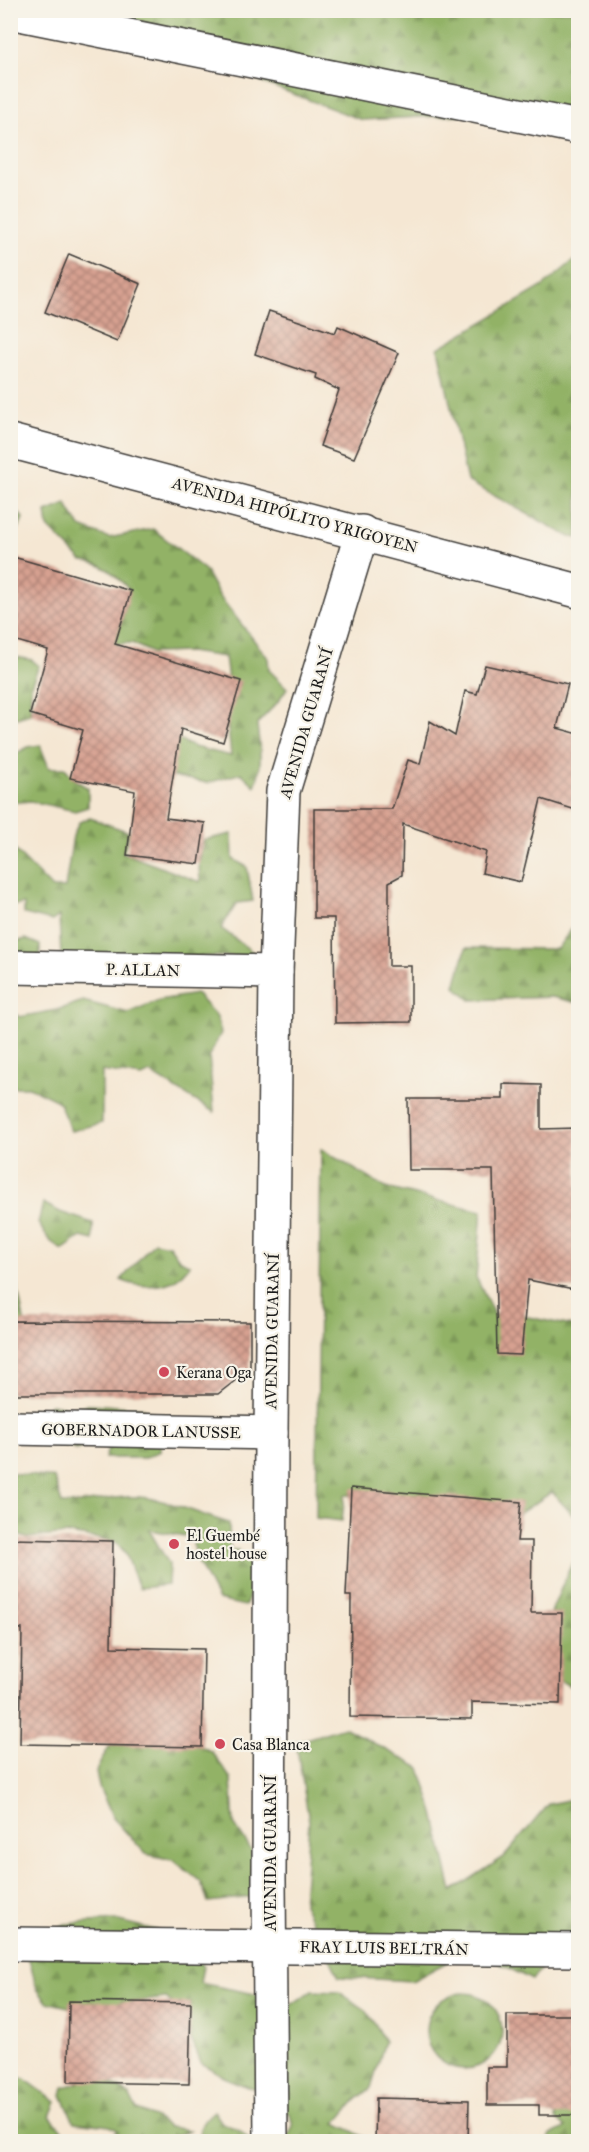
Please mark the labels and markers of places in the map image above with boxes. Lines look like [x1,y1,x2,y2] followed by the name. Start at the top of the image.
[176,1363,252,1383] place label: Kerana Oga
[157,1365,171,1379] marker: Kerana Oga
[186,1526,267,1563] place label: El Guembé hostel house
[167,1537,181,1551] marker: El Guembé hostel house
[232,1735,310,1754] place label: Casa Blanca
[213,1737,227,1751] marker: Casa Blanca

